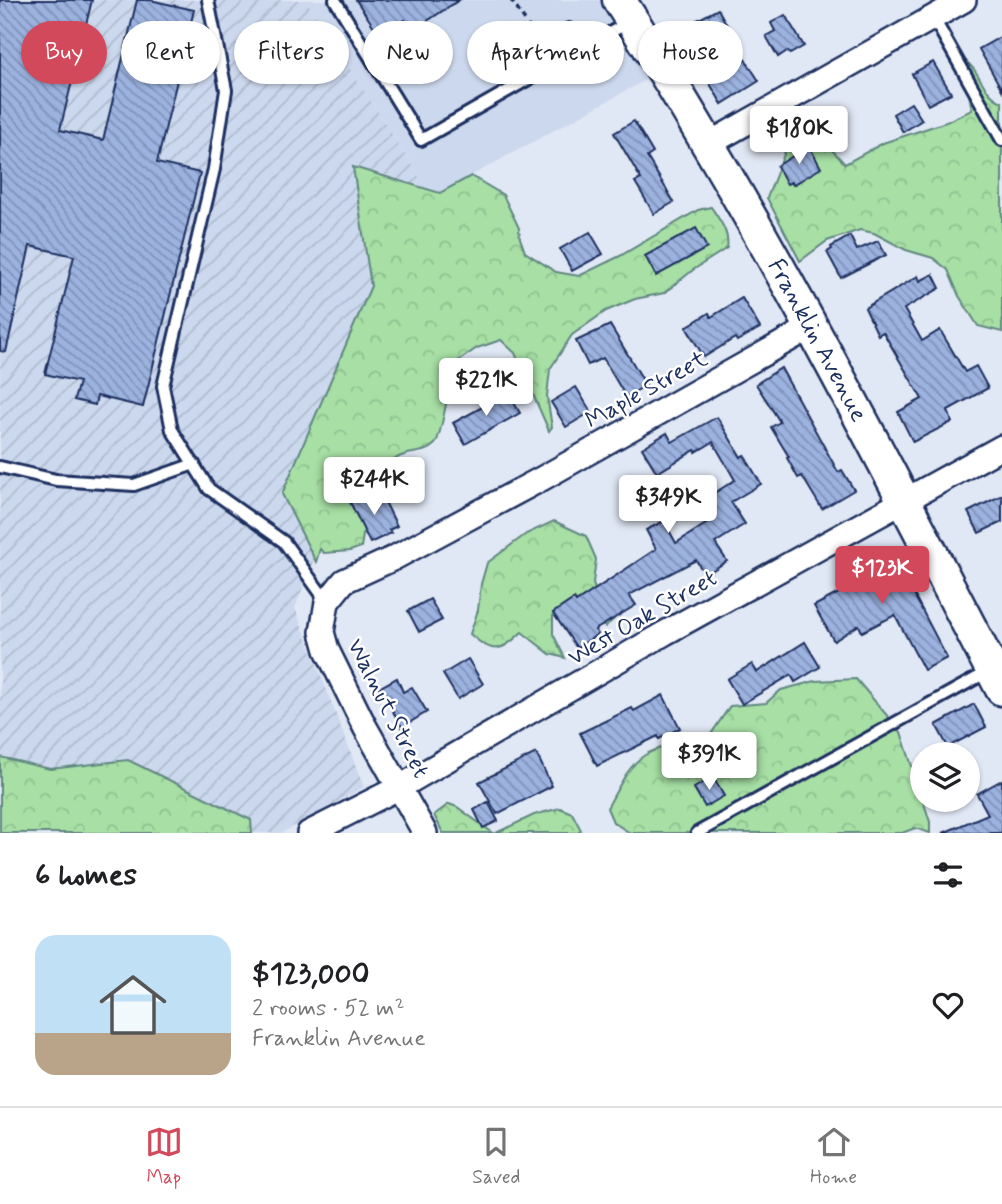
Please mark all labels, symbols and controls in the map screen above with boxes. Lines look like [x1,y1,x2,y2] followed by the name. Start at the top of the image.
[21,21,107,84] chip: Buy
[121,21,220,84] chip: Rent
[234,21,349,84] chip: Filters
[363,21,453,84] chip: New
[467,21,624,84] chip: Apartment
[638,21,743,84] chip: House
[750,106,848,166] pin: $180K
[766,114,832,144] text: $180K
[760,254,874,428] street label: Franklin Avenue
[580,344,713,437] street label: Maple Street
[437,358,535,418] pin: $221K
[455,366,517,396] text: $221K
[325,458,423,517] pin: $244K
[340,465,408,495] text: $244K
[619,476,717,535] pin: $349K
[635,483,701,513] text: $349K
[833,546,931,606] pin: $123K
[851,554,913,584] text: $123K
[563,563,723,673] street label: West Oak Street
[339,634,436,784] street label: Walnut Street
[660,732,758,792] pin: $391K
[678,740,740,770] text: $391K
[910,742,980,812] map controls
[910,742,980,812] button: layers
[35,856,137,895] text: 6 homes
[929,856,967,894] icon: filters
[252,955,370,994] text: $123,000
[91,963,175,1047] icon: home
[929,986,967,1024] icon: heart
[252,994,405,1024] text: 2 rooms · 52 m²
[252,1024,426,1054] text: Franklin Avenue
[145,1123,183,1190] tab: Map
[472,1123,520,1190] tab: Saved
[810,1123,857,1190] tab: Home

